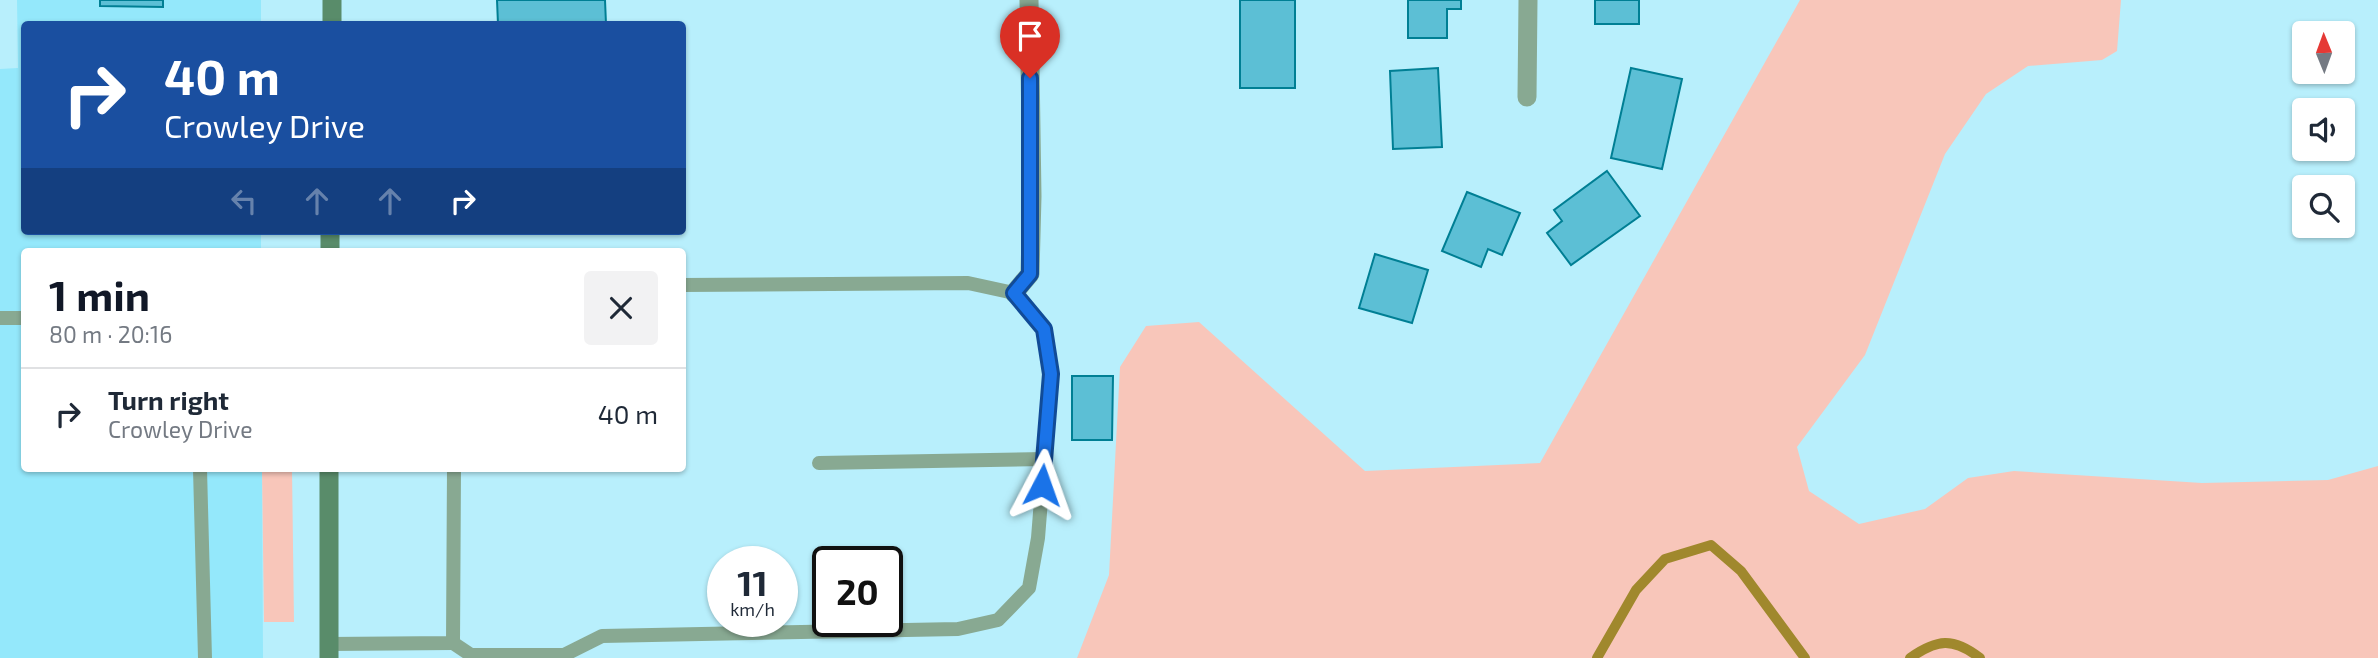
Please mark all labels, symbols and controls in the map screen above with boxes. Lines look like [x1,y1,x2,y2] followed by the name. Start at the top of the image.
[1000,6,1060,78] pin
[1011,17,1049,55] icon: arrive
[2292,21,2356,84] north arrow
[2292,21,2355,238] map controls
[164,46,280,105] text: 40 m
[49,49,140,140] icon: right
[2292,98,2355,161] button: sound
[164,106,365,144] text: Crowley Drive
[2292,175,2355,238] button: search
[225,182,263,220] icon: left
[298,182,336,220] icon: ahead
[371,182,409,220] icon: ahead
[444,182,482,220] icon: right
[49,269,150,319] text: 1 min
[584,271,658,345] button: close
[49,320,172,348] text: 80 m · 20:16
[108,384,229,415] text: Turn right
[49,395,87,433] icon: right
[598,398,658,429] text: 40 m
[108,415,253,443] text: Crowley Drive
[1005,448,1079,522] position arrow
[812,546,903,637] speed limit sign: 20
[737,561,768,603] text: 11
[730,598,775,620] text: km/h

